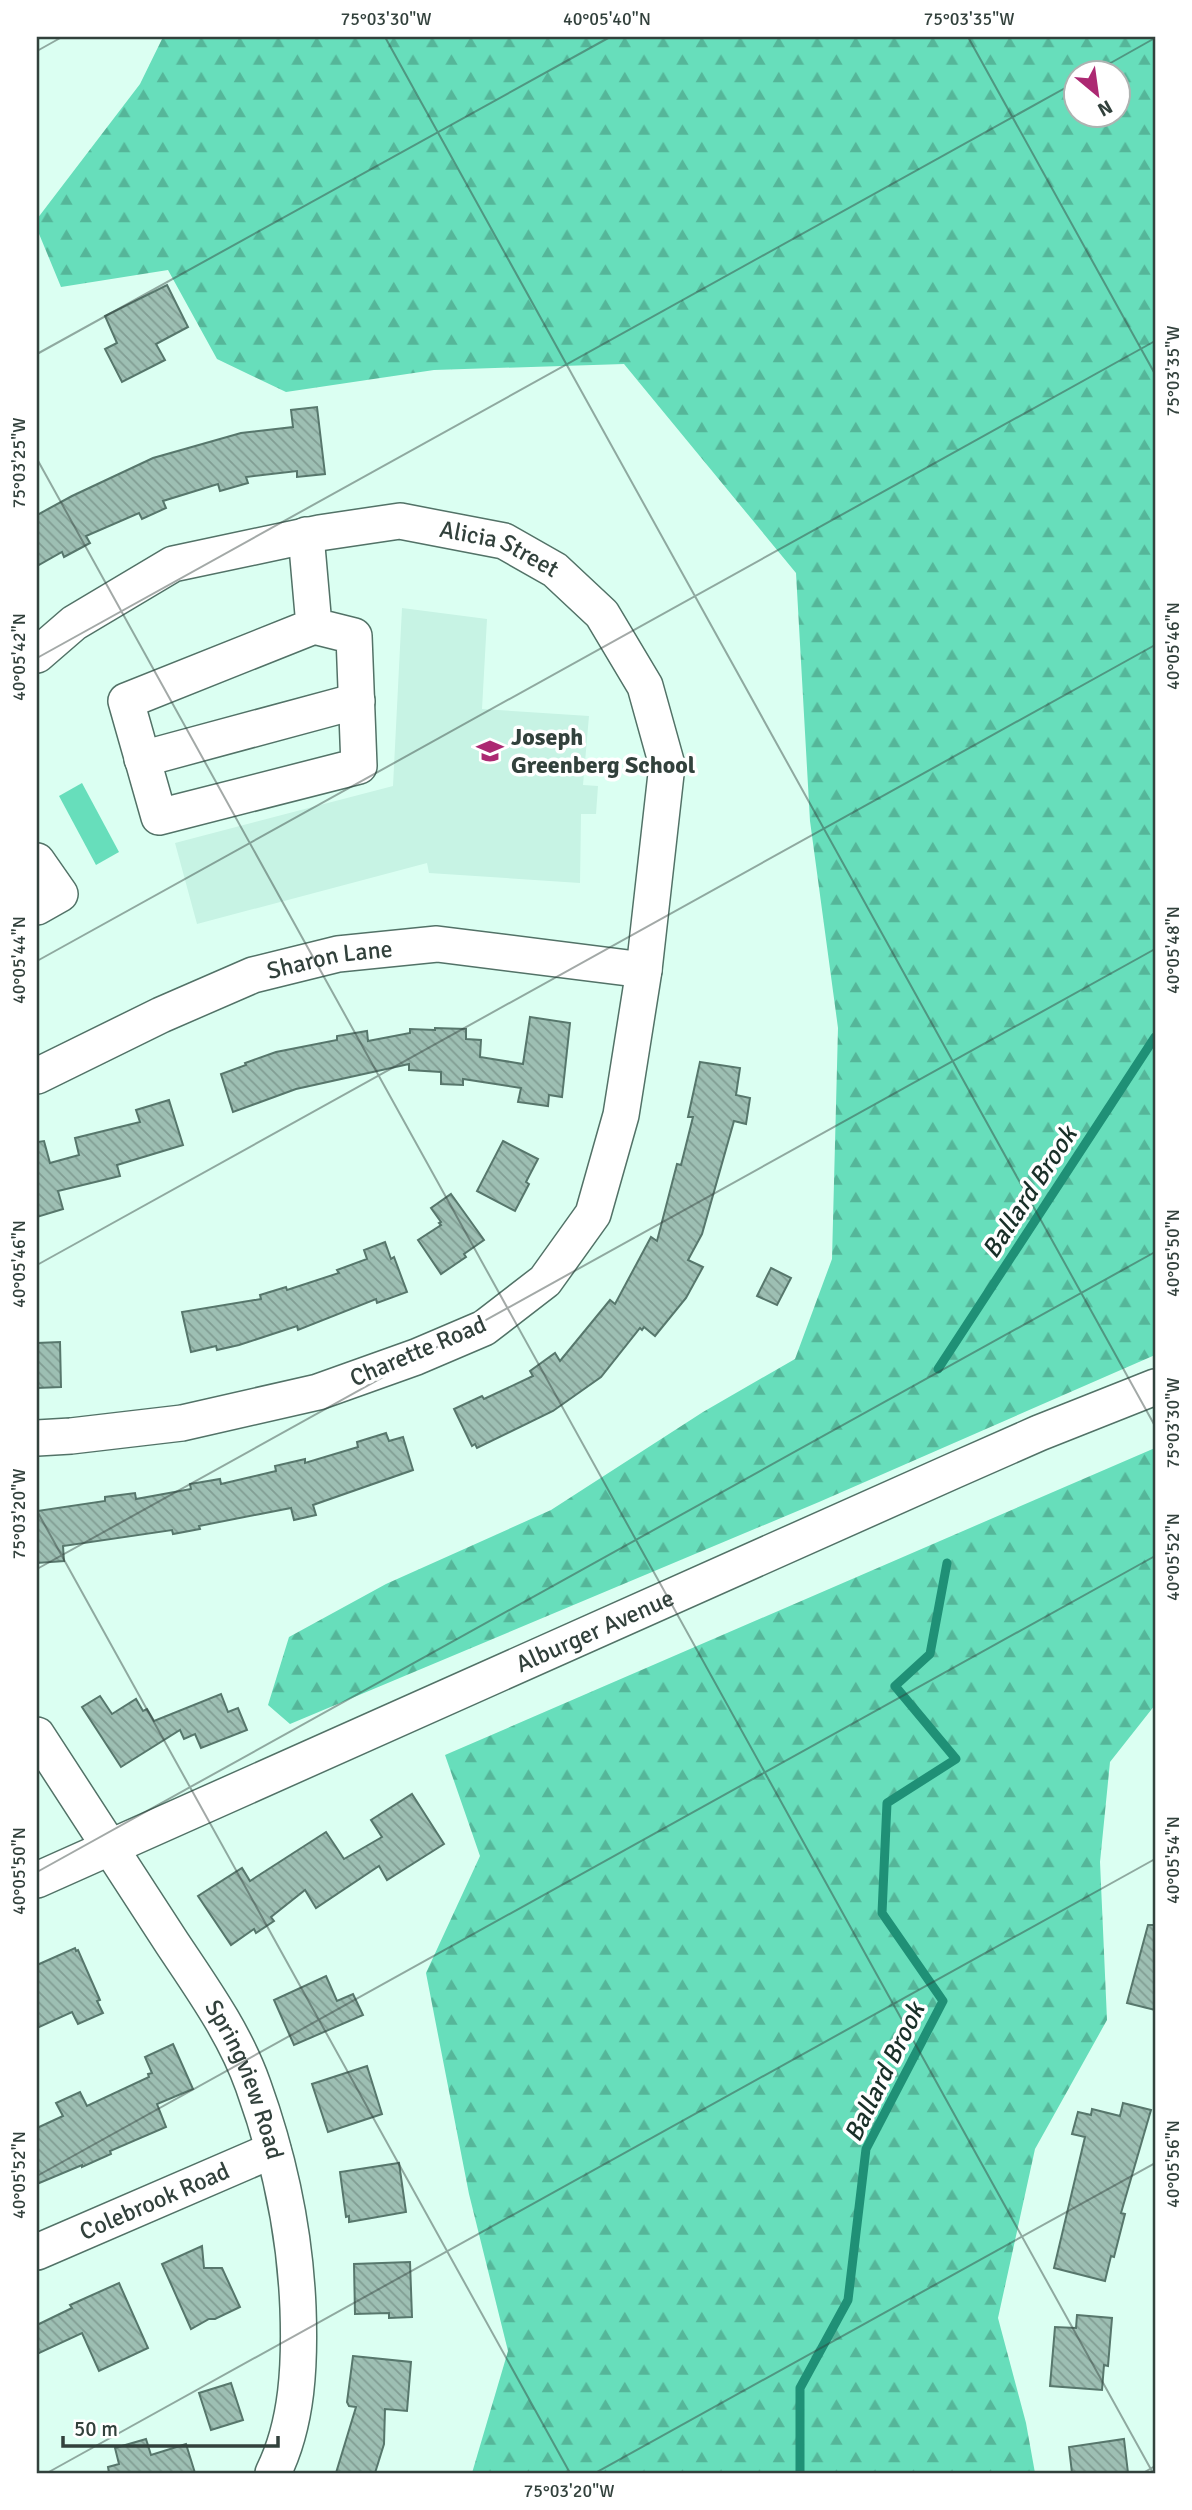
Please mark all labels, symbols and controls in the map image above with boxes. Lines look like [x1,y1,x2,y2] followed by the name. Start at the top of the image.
[341,8,431,30] text: 75°03'30"W
[563,8,651,30] text: 40°05'40"N
[924,8,1014,30] text: 75°03'35"W
[1062,60,1132,130] north arrow
[1093,94,1116,122] text: N
[1162,326,1184,416] text: 75°03'35"W
[8,418,30,508] text: 75°03'25"W
[437,514,564,584] street label: Alicia Street
[1162,602,1184,690] text: 40°05'46"N
[8,613,30,701] text: 40°05'42"N
[511,722,696,780] place label: Joseph Greenberg School
[475,736,505,766] school or university icon: Joseph Greenberg School
[1162,906,1184,994] text: 40°05'48"N
[8,916,30,1004] text: 40°05'44"N
[264,934,394,986] street label: Sharon Lane
[975,1119,1085,1264] water label: Ballard Brook
[1162,1209,1184,1297] text: 40°05'50"N
[8,1220,30,1308] text: 40°05'46"N
[345,1309,491,1393] street label: Charette Road
[1162,1378,1184,1468] text: 75°03'30"W
[8,1469,30,1559] text: 75°03'20"W
[1162,1513,1184,1601] text: 40°05'52"N
[511,1583,679,1679] street label: Alburger Avenue
[1162,1816,1184,1904] text: 40°05'54"N
[8,1827,30,1915] text: 40°05'50"N
[198,1994,290,2163] street label: Springview Road
[838,1996,933,2147] water label: Ballard Brook
[1162,2120,1184,2208] text: 40°05'56"N
[8,2131,30,2219] text: 40°05'52"N
[75,2156,234,2247] street label: Colebrook Road
[63,2405,278,2449] scale bar
[74,2416,118,2442] text: 50 m
[524,2480,614,2502] text: 75°03'20"W

